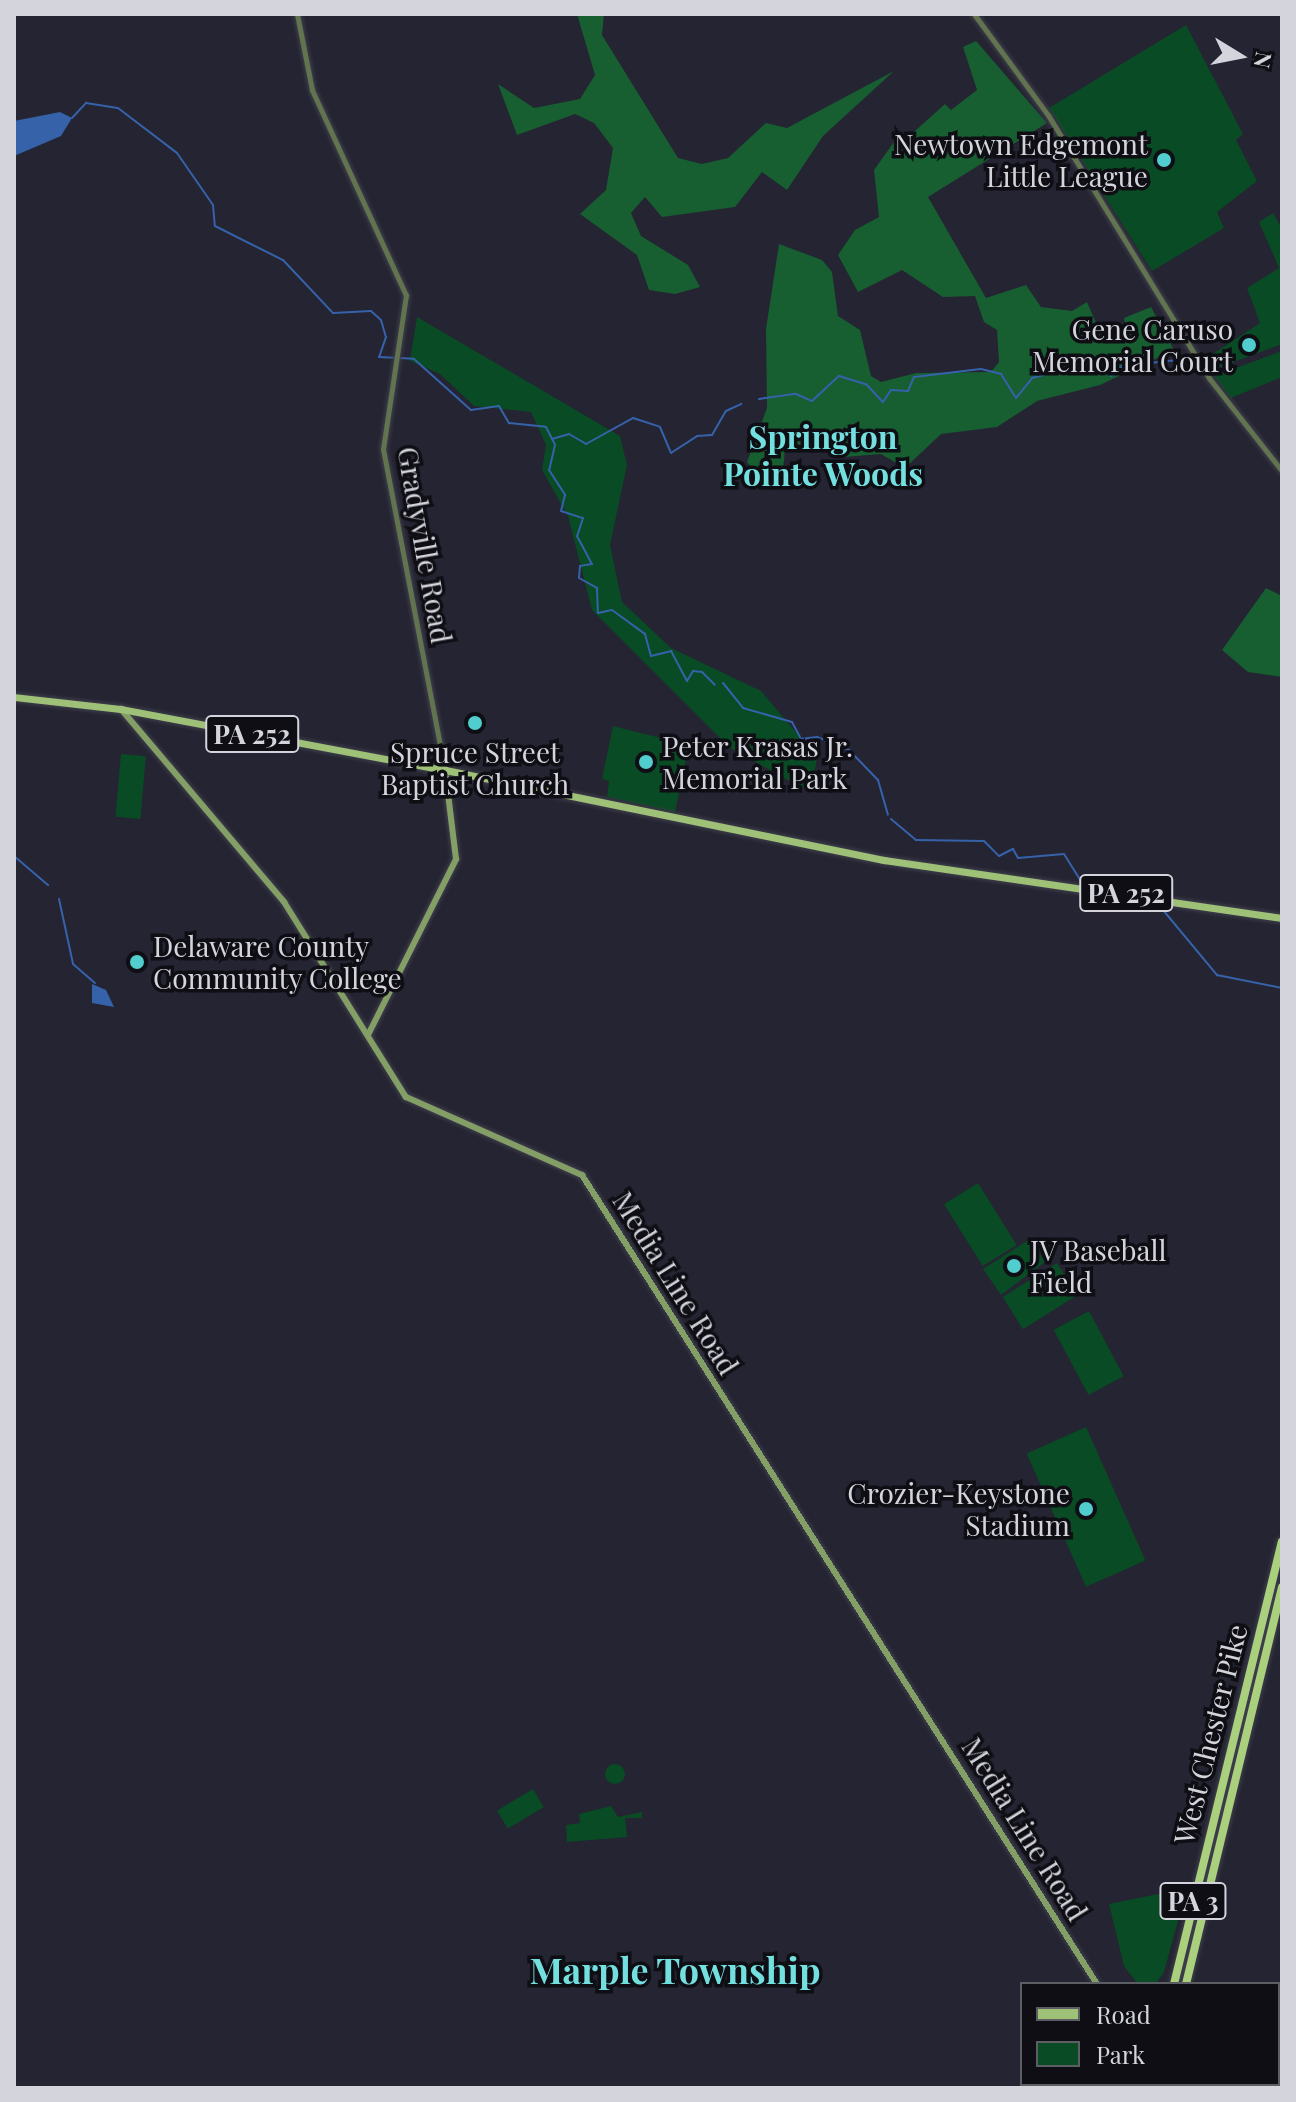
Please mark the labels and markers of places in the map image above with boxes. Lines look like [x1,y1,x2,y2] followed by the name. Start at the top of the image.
[894,127,1148,193] place label: Newtown Edgemont Little League
[1155,151,1173,169] marker: Newtown Edgemont Little League
[1032,312,1233,378] place label: Gene Caruso Memorial Court
[1240,336,1258,354] marker: Gene Caruso Memorial Court
[466,714,484,732] marker: Spruce Street Baptist Church
[662,729,854,795] place label: Peter Krasas Jr. Memorial Park
[380,735,570,801] place label: Spruce Street Baptist Church
[637,753,655,771] marker: Peter Krasas Jr. Memorial Park
[153,929,402,995] place label: Delaware County Community College
[128,953,146,971] marker: Delaware County Community College
[1030,1233,1168,1299] place label: JV Baseball Field
[1005,1257,1023,1275] marker: JV Baseball Field
[847,1476,1070,1542] place label: Crozier-Keystone Stadium
[1077,1500,1095,1518] marker: Crozier-Keystone Stadium

